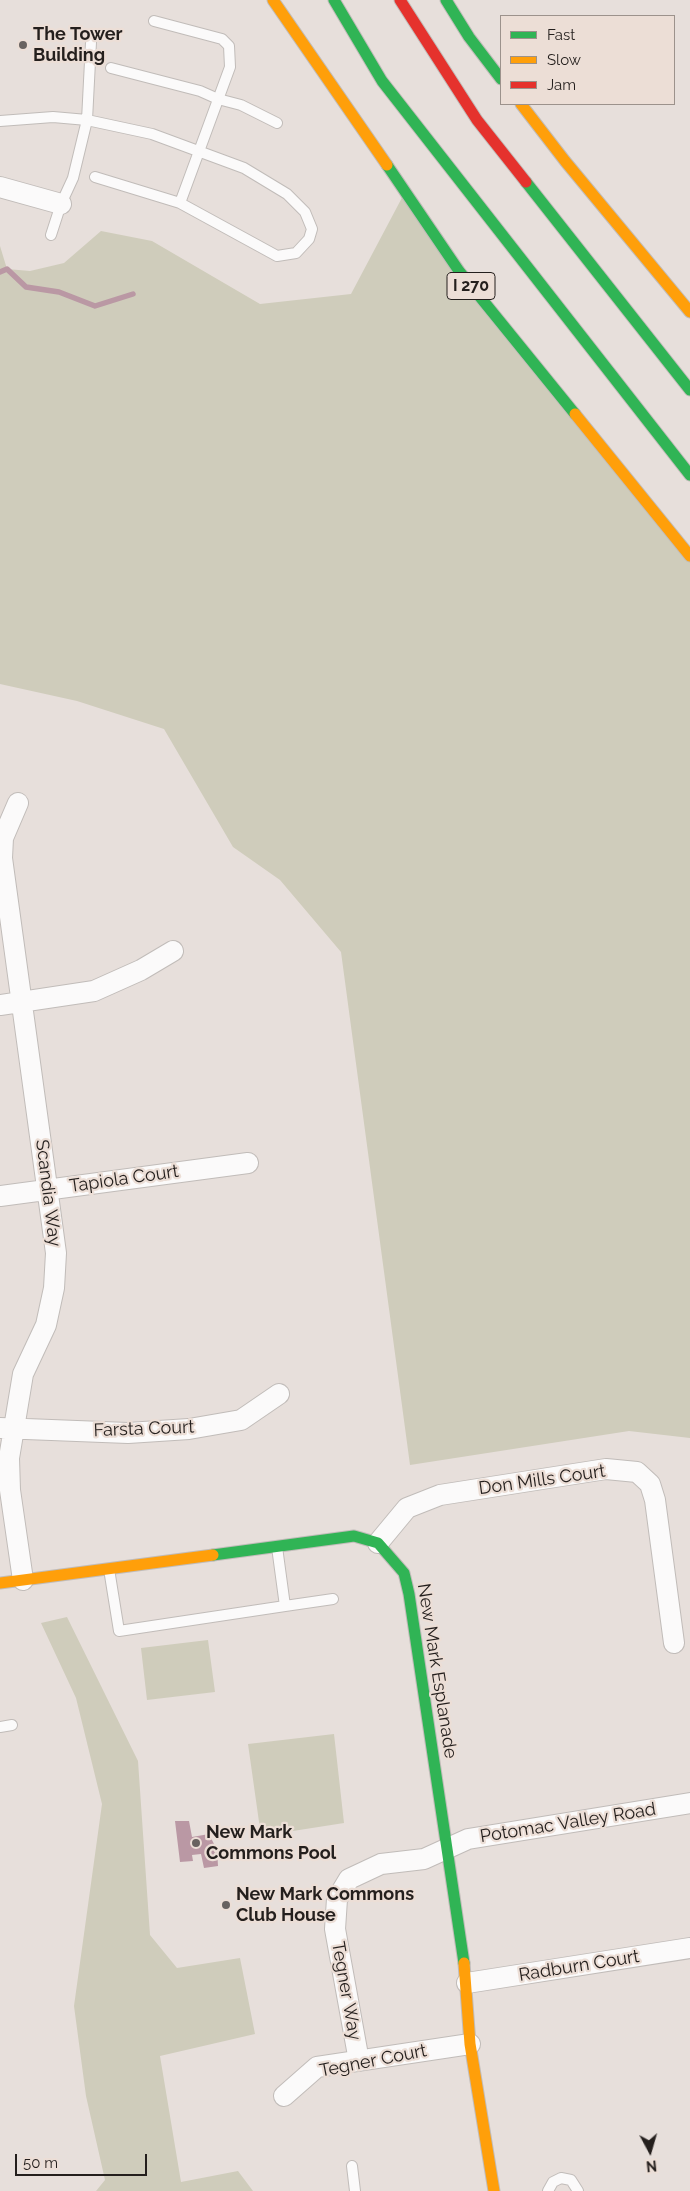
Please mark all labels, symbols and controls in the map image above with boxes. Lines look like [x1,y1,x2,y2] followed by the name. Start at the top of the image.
[500,15,675,105] legend
[33,24,123,66] place label: The Tower Building
[547,26,575,44] text: Fast
[17,39,29,51] marker: The Tower Building
[547,51,581,69] text: Slow
[547,76,576,94] text: Jam
[447,272,495,300] road number: I 270
[31,1138,65,1248] street label: Scandia Way
[68,1161,180,1197] street label: Tapiola Court
[93,1416,195,1442] street label: Farsta Court
[477,1460,607,1500] street label: Don Mills Court
[413,1582,461,1760] street label: New Mark Esplanade
[479,1798,657,1848] street label: Potomac Valley Road
[206,1822,336,1865] place label: New Mark Commons Pool
[190,1837,202,1849] marker: New Mark Commons Pool
[236,1884,414,1926] place label: New Mark Commons Club House
[220,1899,232,1911] marker: New Mark Commons Club House
[327,1940,365,2042] street label: Tegner Way
[517,1946,641,1986] street label: Radburn Court
[318,2040,428,2082] street label: Tegner Court
[625,2126,675,2176] north arrow
[18,2144,150,2176] scale bar
[23,2154,58,2172] text: 50 m
[645,2157,658,2174] text: N

